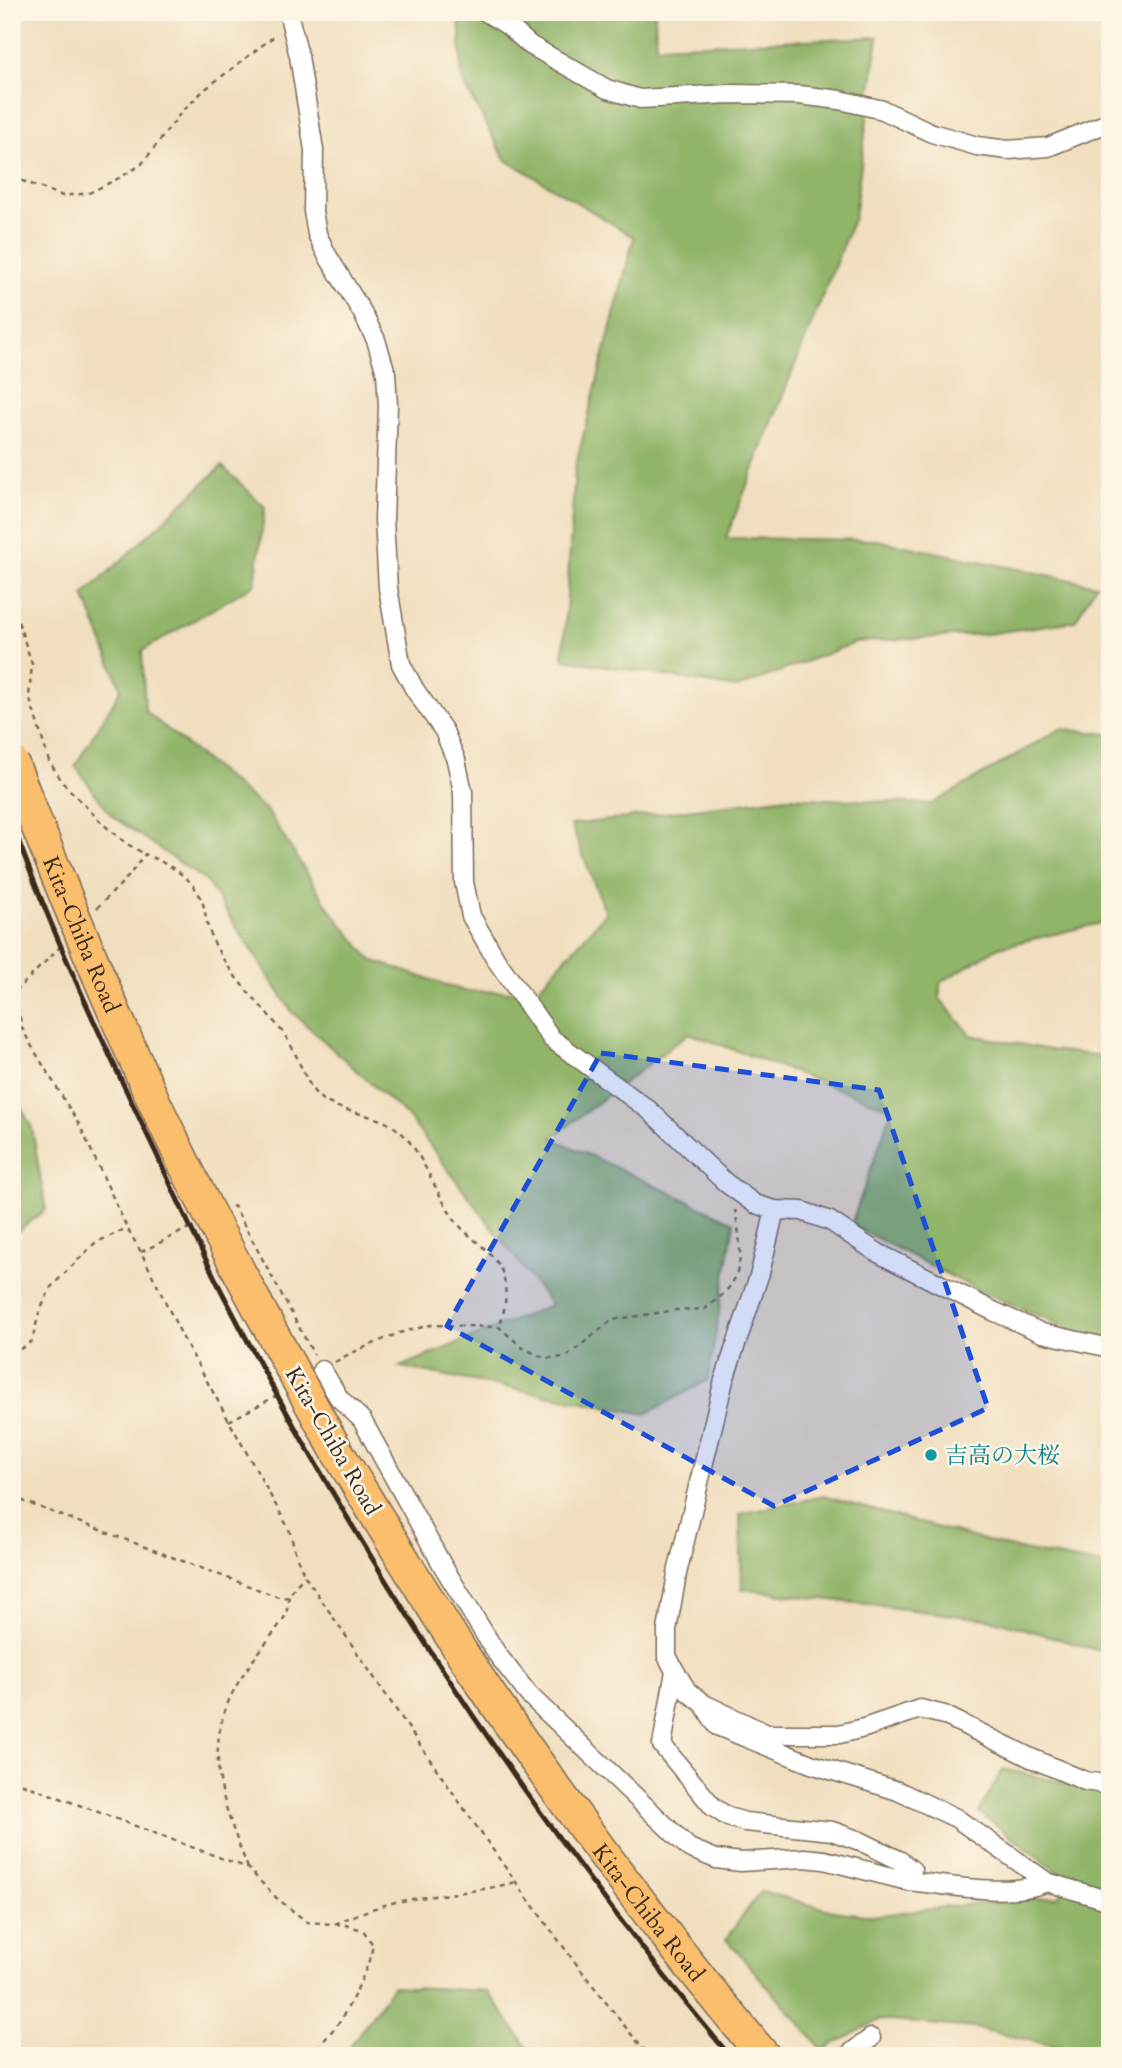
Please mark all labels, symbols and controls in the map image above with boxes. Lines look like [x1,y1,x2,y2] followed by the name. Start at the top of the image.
[35,852,128,1018] street label: Kita-Chiba Road
[278,1361,388,1522] street label: Kita-Chiba Road
[945,1440,1060,1471] place label: 吉高の大桜
[923,1447,939,1463] marker: 吉高の大桜
[585,1837,713,1988] street label: Kita-Chiba Road

